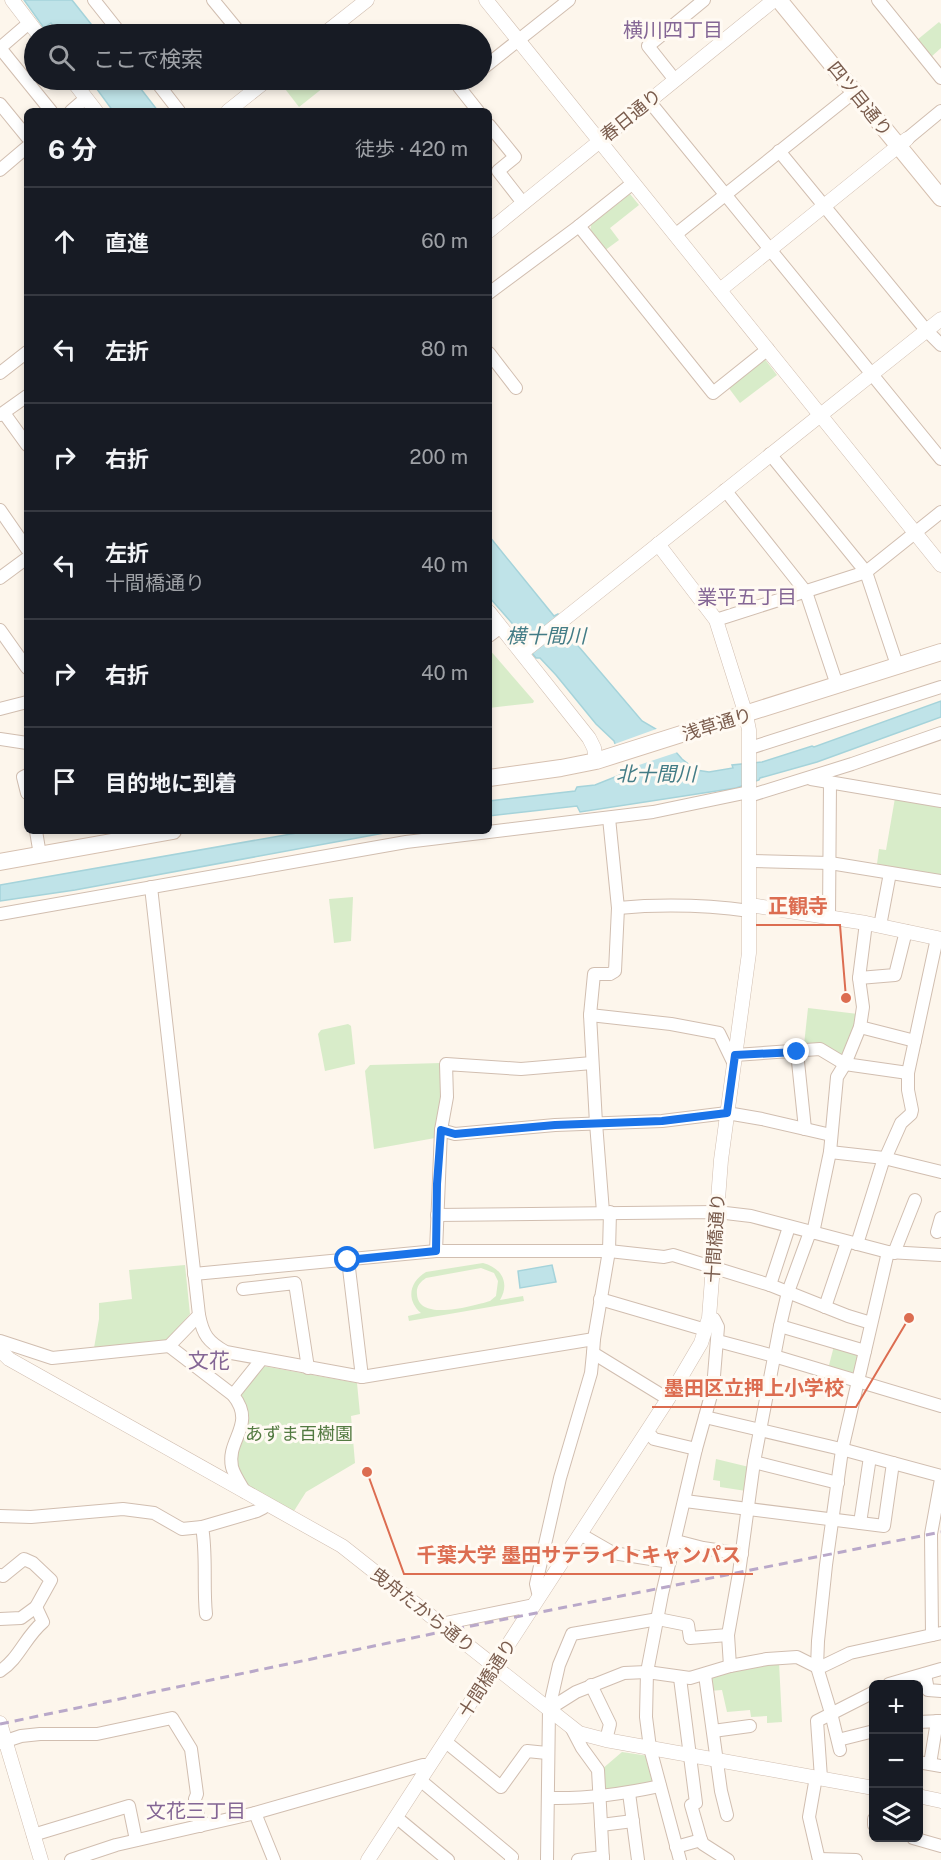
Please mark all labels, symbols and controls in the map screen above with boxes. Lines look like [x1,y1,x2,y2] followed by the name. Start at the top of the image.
[623,18,723,42] district label: 横川四丁目
[24,24,492,90] search box
[45,41,78,74] icon: search
[93,46,203,72] text: ここで検索
[824,57,896,141] street label: 四ツ目通り
[596,84,666,146] street label: 春日通り
[48,134,97,165] text: 6 分
[355,137,468,161] text: 徒歩 · 420 m
[48,225,81,258] icon: ahead
[421,229,468,253] text: 60 m
[105,230,149,256] text: 直進
[48,333,81,366] icon: left
[421,337,468,361] text: 80 m
[105,338,149,364] text: 左折
[48,441,81,474] icon: right
[410,445,468,469] text: 200 m
[105,446,149,472] text: 右折
[105,540,149,566] text: 左折
[48,549,81,582] icon: left
[421,553,468,577] text: 40 m
[105,571,205,595] text: 十間橋通り
[697,585,797,609] district label: 業平五丁目
[506,624,588,648] water label: 横十間川
[48,657,81,690] icon: right
[421,661,468,685] text: 40 m
[105,662,149,688] text: 右折
[680,703,754,745] street label: 浅草通り
[616,762,698,786] water label: 北十間川
[48,765,81,798] icon: arrive
[105,770,237,796] text: 目的地に到着
[756,887,840,925] callout: 正観寺
[768,894,828,918] text: 正観寺
[783,1038,809,1064] route end
[701,1192,729,1284] street label: 十間橋通り
[334,1246,360,1272] route start
[188,1348,230,1373] district label: 文花
[652,1369,856,1407] callout: 墨田区立押上小学校
[664,1376,844,1400] text: 墨田区立押上小学校
[245,1423,353,1444] park label: あずま百樹園
[404,1536,753,1574] callout: 千葉大学 墨田サテライトキャンパス
[417,1543,741,1567] text: 千葉大学 墨田サテライトキャンパス
[367,1563,479,1657] street label: 曳舟たから通り
[454,1635,520,1721] street label: 十間橋通り
[869,1680,923,1842] map controls
[869,1680,923,1734] button: +
[869,1734,923,1788] button: −
[869,1788,923,1842] button: layers
[146,1799,246,1823] district label: 文花三丁目

